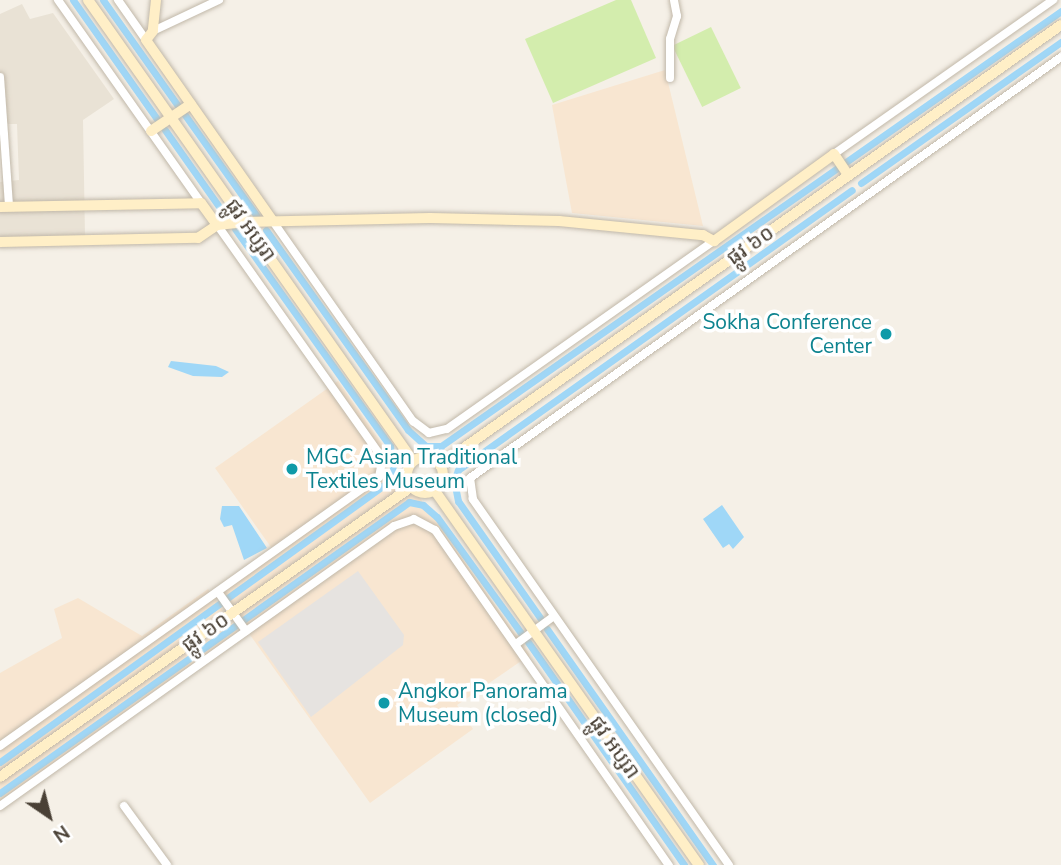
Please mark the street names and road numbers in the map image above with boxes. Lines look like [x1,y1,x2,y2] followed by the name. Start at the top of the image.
[220,193,282,267] street label: ផ្លូវ អប្សរា
[721,220,779,270] street label: ផ្លូវ ៦០
[176,607,234,657] street label: ផ្លូវ ៦០
[584,710,646,784] street label: ផ្លូវ អប្សរា

